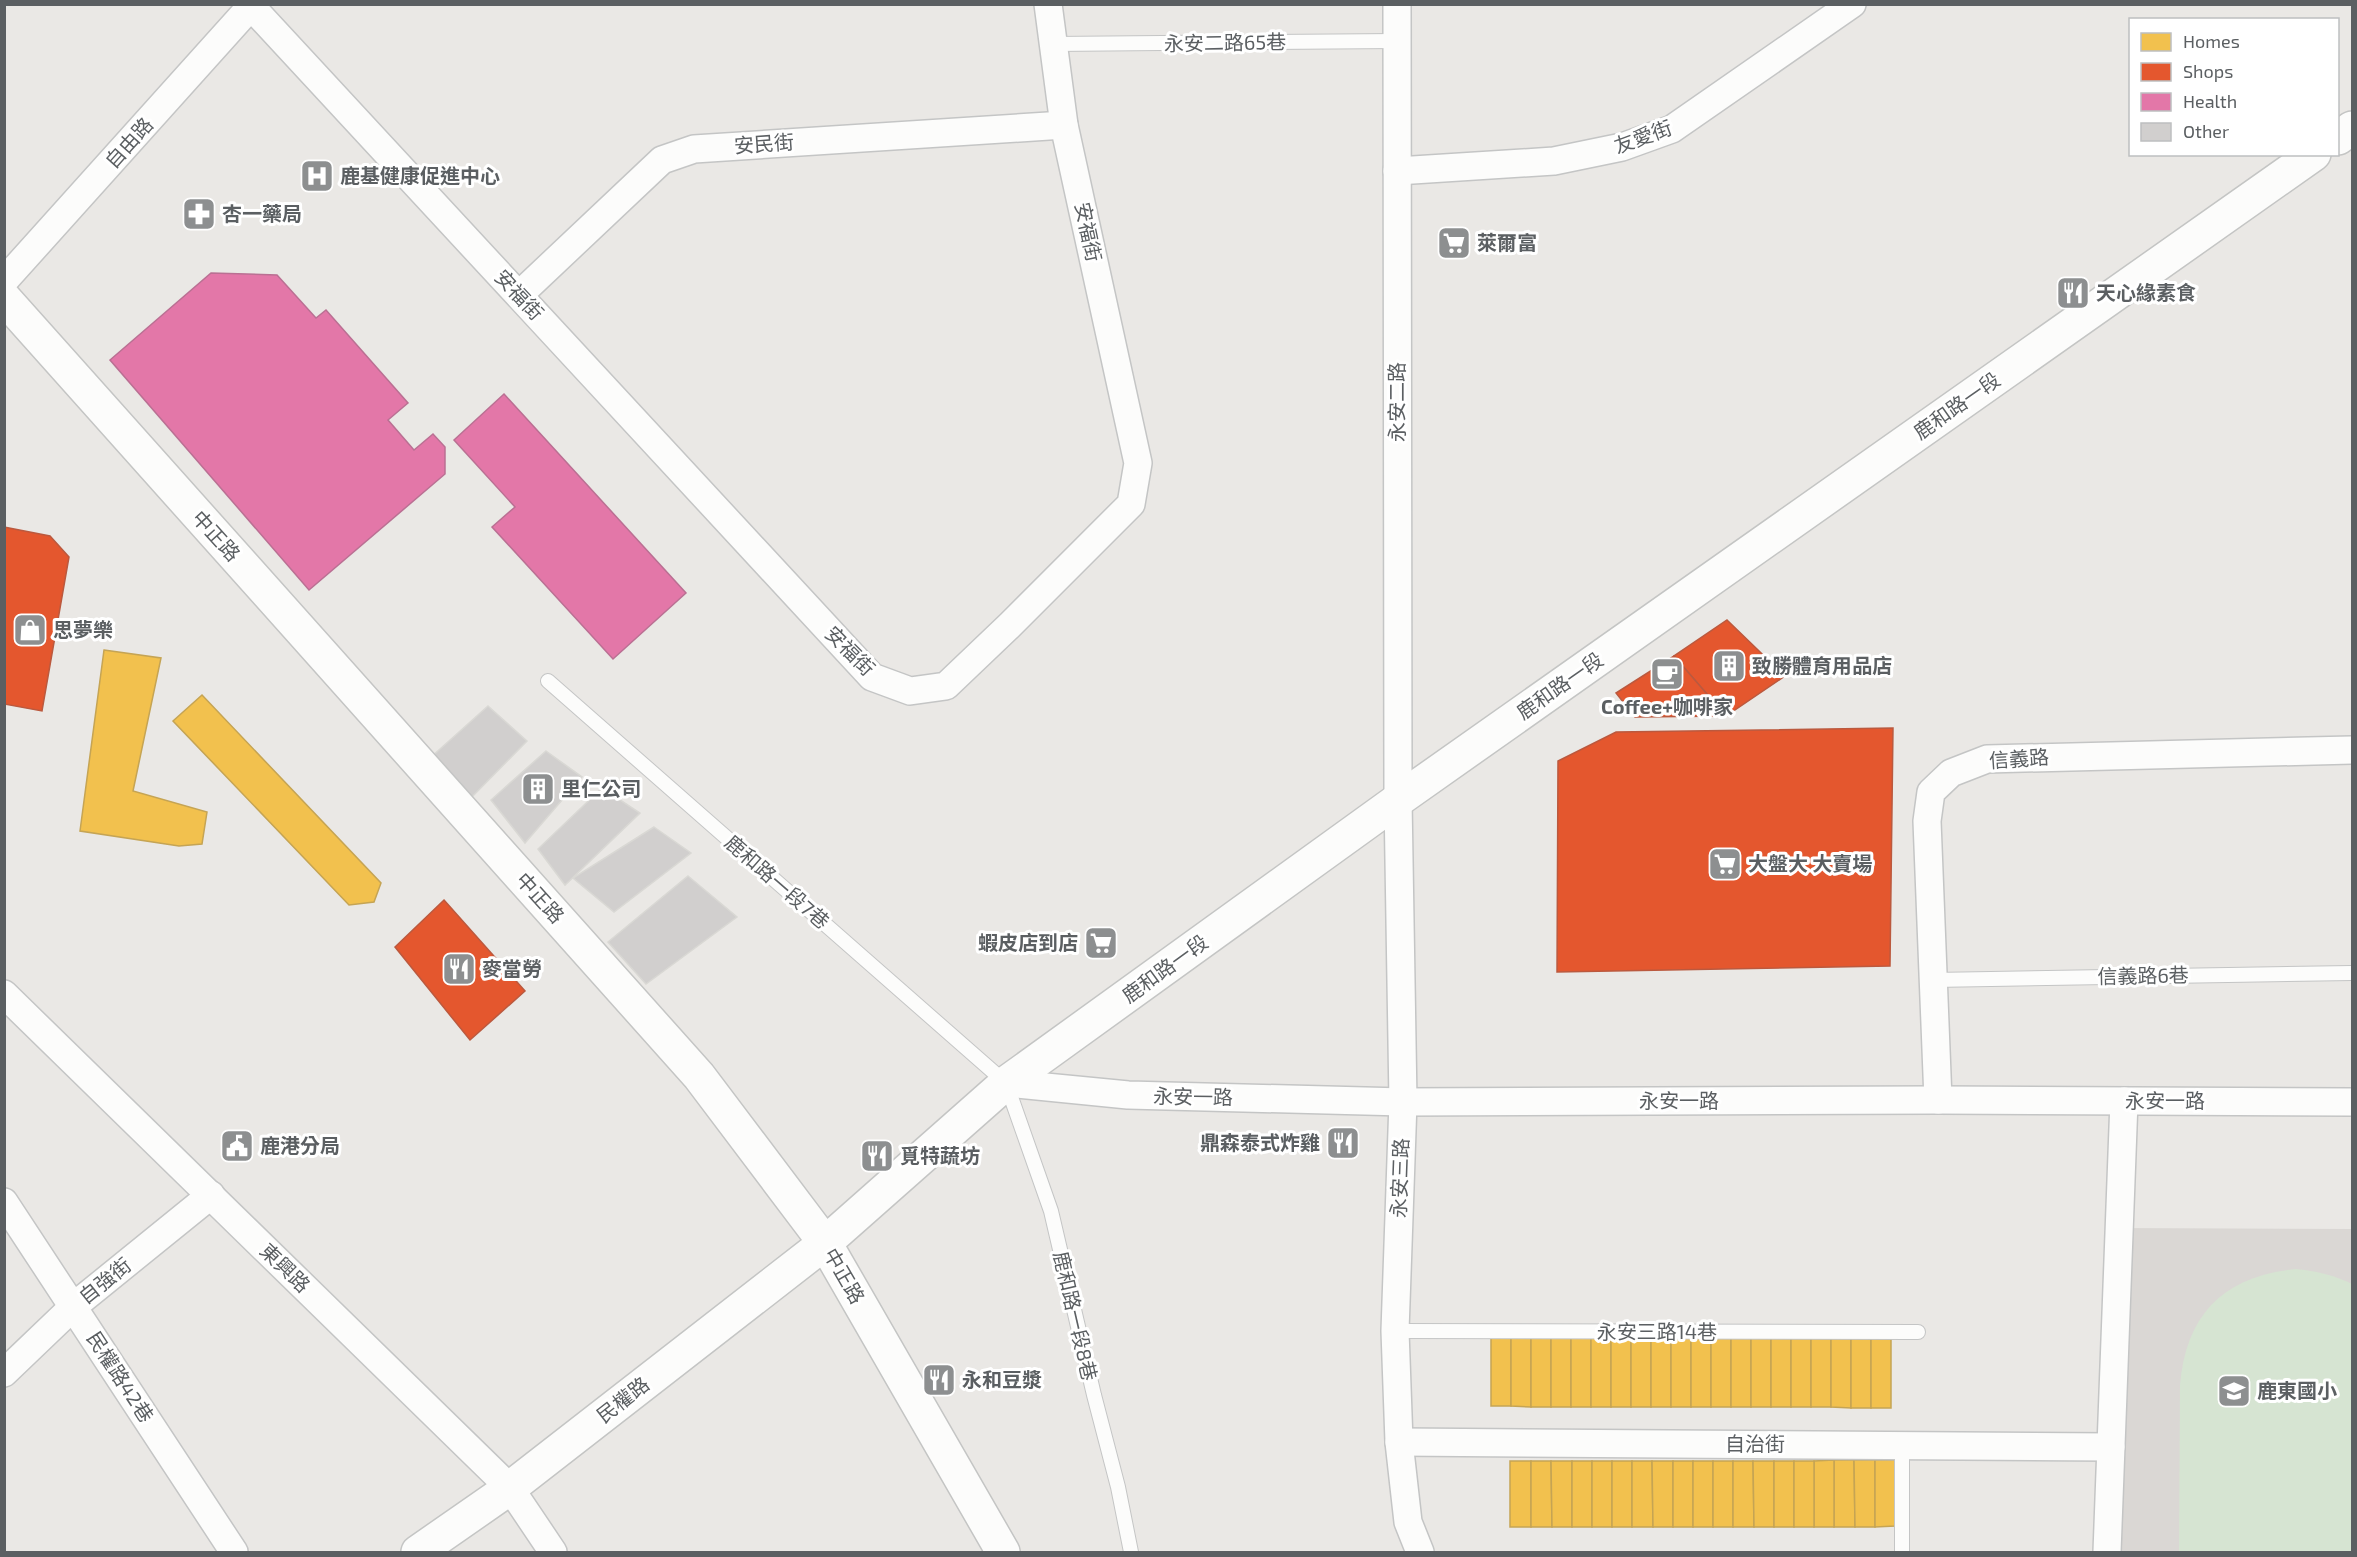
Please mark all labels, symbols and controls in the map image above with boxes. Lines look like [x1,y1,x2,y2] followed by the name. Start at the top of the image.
[2129,18,2339,156] legend
[1164,29,1286,55] street label: 永安二路65巷
[2183,30,2240,52] text: Homes
[2183,60,2233,82] text: Shops
[2183,90,2237,112] text: Health
[99,112,157,173] street label: 自由路
[1610,115,1675,158] street label: 友愛街
[2183,120,2229,142] text: Other
[733,129,795,157] street label: 安民街
[299,158,335,194] hospital icon: 鹿基健康促進中心
[340,163,500,187] place label: 鹿基健康促進中心
[181,196,217,232] pharmacy icon: 杏一藥局
[1071,200,1107,264] street label: 安福街
[222,201,302,225] place label: 杏一藥局
[1436,225,1472,261] supermarket icon: 萊爾富
[1477,230,1537,254] place label: 萊爾富
[490,264,549,324] street label: 安福街
[2055,275,2091,311] restaurant icon: 天心緣素食
[2096,280,2196,304] place label: 天心緣素食
[1384,362,1408,442] street label: 永安二路
[1909,367,2004,444] street label: 鹿和路一段
[188,505,246,566] street label: 中正路
[12,612,48,648] shop icon: 思夢樂
[53,617,113,641] place label: 思夢樂
[821,621,880,680] street label: 安福街
[1512,647,1607,724] street label: 鹿和路一段
[1711,648,1747,684] building icon: 致勝體育用品店
[1752,653,1892,677] place label: 致勝體育用品店
[1649,656,1685,692] cafe icon: Coffee+咖啡家
[1601,694,1733,718] place label: Coffee+咖啡家
[1988,744,2050,772] street label: 信義路
[520,771,556,807] building icon: 里仁公司
[561,776,641,800] place label: 里仁公司
[721,829,835,933] street label: 鹿和路一段7巷
[1707,846,1743,882] supermarket icon: 大盤大 大賣場
[1748,851,1872,875] place label: 大盤大 大賣場
[512,867,570,928] street label: 中正路
[1083,925,1119,961] supermarket icon: 蝦皮店到店
[1117,929,1212,1007] street label: 鹿和路一段
[978,930,1078,954] place label: 蝦皮店到店
[441,951,477,987] restaurant icon: 麥當勞
[482,956,542,980] place label: 麥當勞
[2097,962,2189,988] street label: 信義路6巷
[1153,1083,1233,1109] street label: 永安一路
[1639,1088,1719,1112] street label: 永安一路
[2125,1088,2205,1112] street label: 永安一路
[1325,1125,1361,1161] restaurant icon: 鼎森泰式炸雞
[219,1128,255,1164] public building icon: 鹿港分局
[1200,1130,1320,1154] place label: 鼎森泰式炸雞
[260,1133,340,1157] place label: 鹿港分局
[859,1138,895,1174] restaurant icon: 覓特蔬坊
[1386,1138,1412,1218] street label: 永安三路
[900,1143,980,1167] place label: 覓特蔬坊
[256,1238,316,1297] street label: 東興路
[819,1244,870,1307] street label: 中正路
[1049,1249,1103,1383] street label: 鹿和路一段8巷
[74,1252,135,1308] street label: 自強街
[1597,1319,1717,1343] street label: 永安三路14巷
[83,1326,159,1426] street label: 民權路42巷
[921,1362,957,1398] restaurant icon: 永和豆漿
[962,1367,1042,1391] place label: 永和豆漿
[591,1371,653,1427] street label: 民權路
[2216,1373,2252,1409] school or university icon: 鹿東國小
[2257,1378,2337,1402] place label: 鹿東國小
[1725,1431,1785,1455] street label: 自治街

